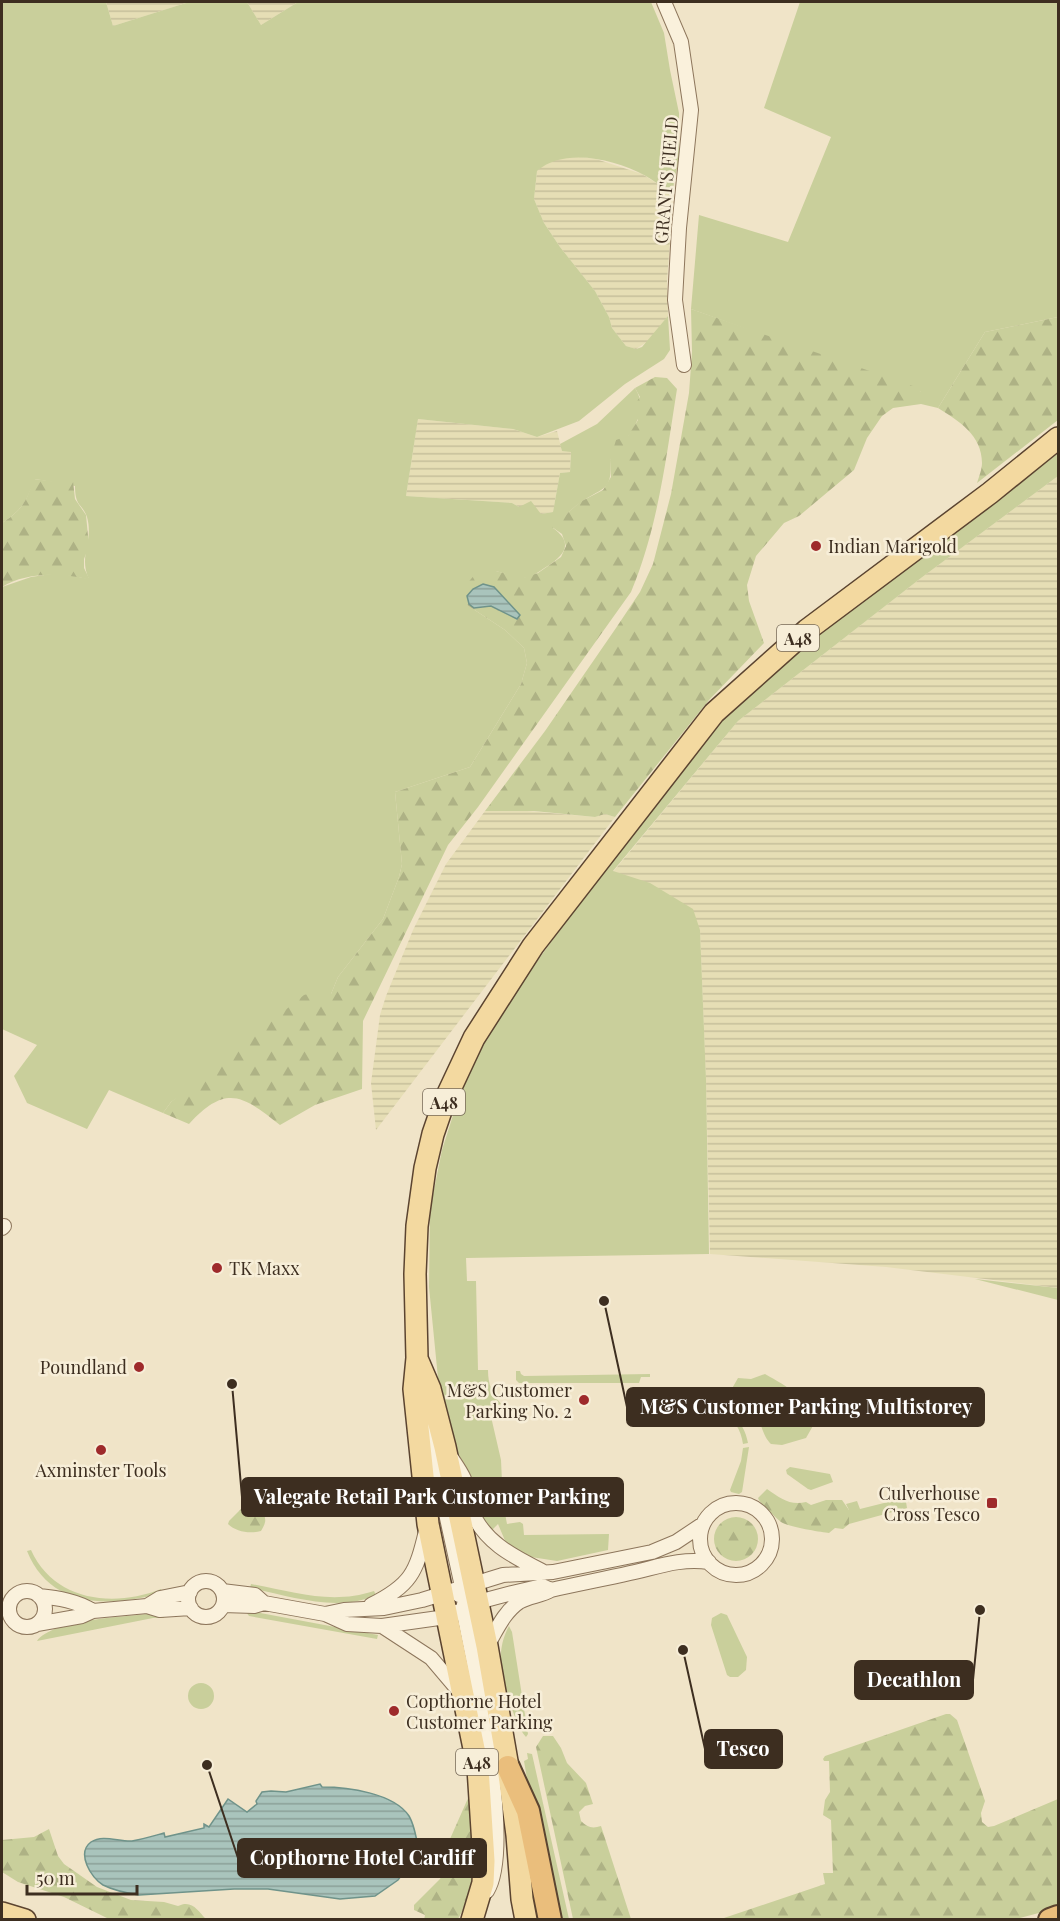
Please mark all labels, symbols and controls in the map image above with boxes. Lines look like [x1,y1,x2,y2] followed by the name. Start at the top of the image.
[648,115,684,245] street label: GRANT'S FIELD
[828,534,958,558] place label: Indian Marigold
[809,539,823,553] marker: Indian Marigold
[777,625,819,651] road number: A48
[423,1089,465,1115] road number: A48
[229,1256,300,1280] place label: TK Maxx
[210,1261,224,1275] marker: TK Maxx
[40,1355,128,1379] place label: Poundland
[132,1360,146,1374] marker: Poundland
[447,1378,572,1423] place label: M&S Customer Parking No. 2
[627,1388,984,1426] callout: M&S Customer Parking Multistorey
[640,1392,973,1419] text: M&S Customer Parking Multistorey
[577,1393,591,1407] marker: M&S Customer Parking No. 2
[94,1443,108,1457] marker: Axminster Tools
[34,1458,167,1482] place label: Axminster Tools
[242,1478,623,1516] callout: Valegate Retail Park Customer Parking
[879,1481,980,1526] place label: Culverhouse Cross Tesco
[253,1482,610,1509] text: Valegate Retail Park Customer Parking
[985,1496,999,1510] marker: Culverhouse Cross Tesco
[855,1661,973,1699] callout: Decathlon
[867,1665,962,1692] text: Decathlon
[406,1689,553,1734] place label: Copthorne Hotel Customer Parking
[387,1704,401,1718] marker: Copthorne Hotel Customer Parking
[705,1730,782,1768] callout: Tesco
[716,1734,770,1761] text: Tesco
[456,1749,498,1775] road number: A48
[238,1839,486,1877] callout: Copthorne Hotel Cardiff
[250,1843,477,1870] text: Copthorne Hotel Cardiff
[27,1858,136,1896] scale bar
[36,1866,75,1890] text: 50 m

